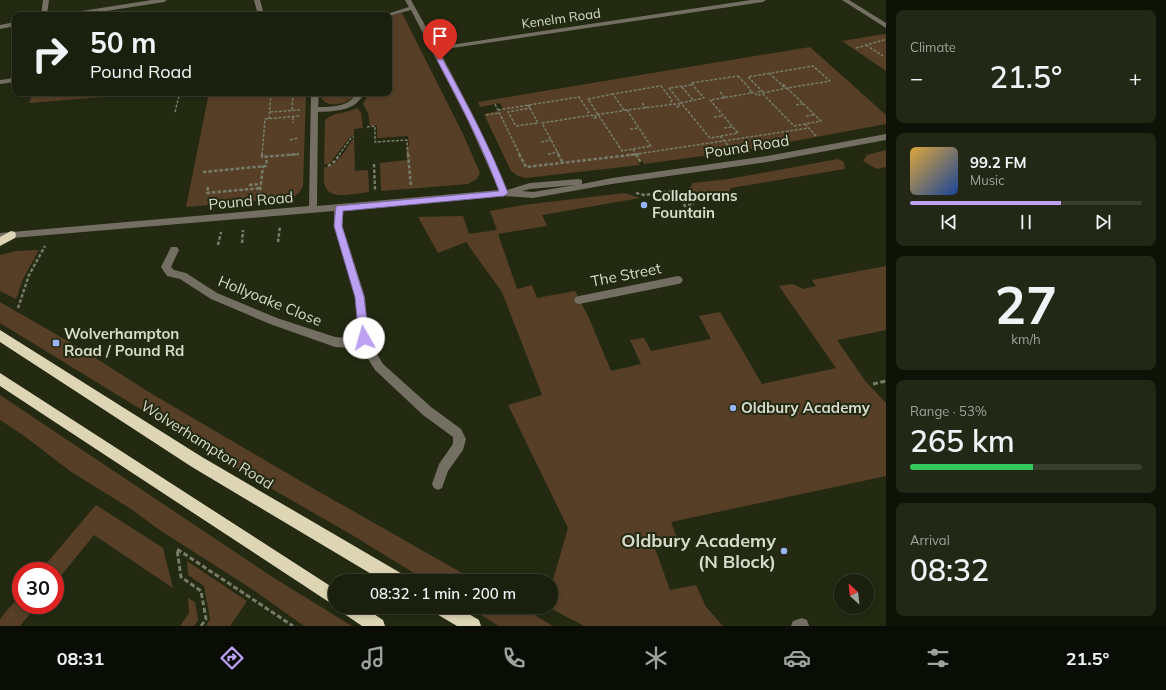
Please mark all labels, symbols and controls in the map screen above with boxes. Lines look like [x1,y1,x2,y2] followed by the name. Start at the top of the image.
[520,5,602,31] street label: Kenelm Road
[423,19,457,60] pin
[90,25,156,60] text: 50 m
[429,25,451,47] icon: arrive
[24,28,76,80] icon: right
[910,39,956,55] text: Climate
[990,58,1062,96] text: 21.5°
[90,60,192,83] text: Pound Road
[910,64,923,92] text: −
[1129,64,1142,92] text: +
[703,130,790,163] street label: Pound Road
[970,153,1026,172] text: 99.2 FM
[970,172,1005,188] text: Music
[652,186,738,222] place label: Collaborans Fountain
[208,187,294,214] street label: Pound Road
[639,200,649,210] marker: Collaborans Fountain
[938,211,960,233] icon: previous
[1015,211,1037,233] icon: pause
[1092,211,1114,233] icon: next
[589,258,663,291] street label: The Street
[216,271,325,330] street label: Hollyoake Close
[995,272,1057,337] text: 27
[343,317,385,359] position arrow
[64,324,184,360] place label: Wolverhampton Road / Pound Rd
[1011,331,1041,347] text: km/h
[51,338,61,348] marker: Wolverhampton Road / Pound Rd
[138,396,277,493] street label: Wolverhampton Road
[741,398,871,417] place label: Oldbury Academy
[728,403,738,413] marker: Oldbury Academy
[910,403,987,419] text: Range · 53%
[910,422,1015,460] text: 265 km
[621,529,776,573] place label: Oldbury Academy (N Block)
[910,532,950,548] text: Arrival
[779,546,789,556] marker: Oldbury Academy (N Block)
[910,551,989,589] text: 08:32
[12,562,64,614] speed limit sign: 30
[834,574,874,614] north arrow
[834,574,874,614] map controls
[370,584,516,603] text: 08:32 · 1 min · 200 m
[218,644,246,672] icon: directions
[359,644,387,672] icon: music
[500,644,528,672] icon: phone
[642,644,670,672] icon: climate
[783,644,811,672] icon: car
[924,644,952,672] icon: filters
[57,647,104,670] text: 08:31
[1066,647,1109,670] text: 21.5°

